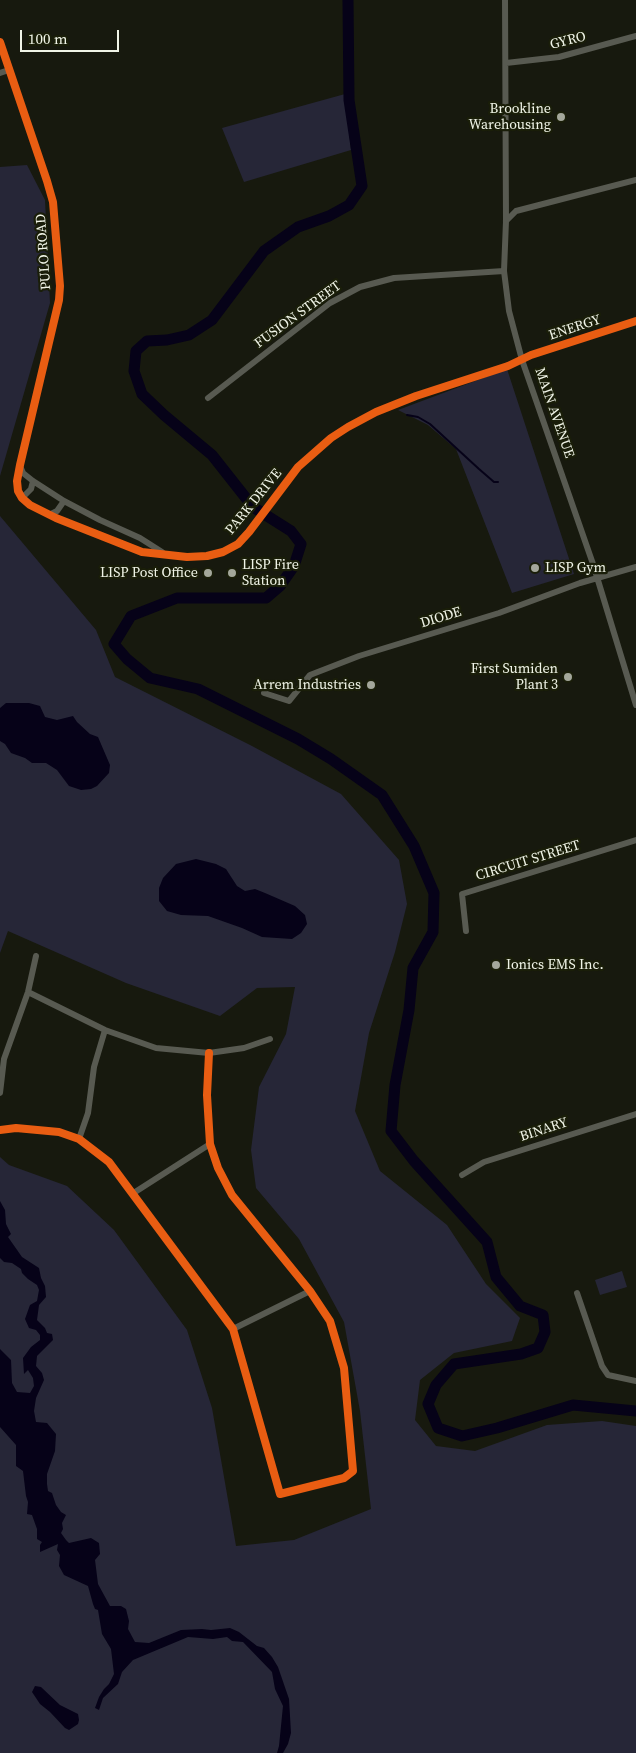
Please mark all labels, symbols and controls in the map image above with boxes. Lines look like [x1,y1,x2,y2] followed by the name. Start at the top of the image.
[22,20,121,52] scale bar
[28,28,68,49] text: 100 m
[548,28,588,54] street label: GYRO
[469,101,551,134] place label: Brookline Warehousing
[555,111,567,123] marker: Brookline Warehousing
[33,213,55,291] street label: PULO ROAD
[251,278,345,352] street label: FUSION STREET
[547,312,603,344] street label: ENERGY
[531,366,577,460] street label: MAIN AVENUE
[222,466,286,538] street label: PARK DRIVE
[242,557,299,590] place label: LISP Fire Station
[545,560,606,576] place label: LISP Gym
[529,562,541,574] marker: LISP Gym
[100,565,198,581] place label: LISP Post Office
[202,567,214,579] marker: LISP Post Office
[226,567,238,579] marker: LISP Fire Station
[419,604,463,632] street label: DIODE
[471,661,558,694] place label: First Sumiden Plant 3
[562,671,574,683] marker: First Sumiden Plant 3
[253,677,361,693] place label: Arrem Industries
[365,679,377,691] marker: Arrem Industries
[474,837,582,885] street label: CIRCUIT STREET
[506,957,604,973] place label: Ionics EMS Inc.
[490,959,502,971] marker: Ionics EMS Inc.
[518,1114,570,1146] street label: BINARY

